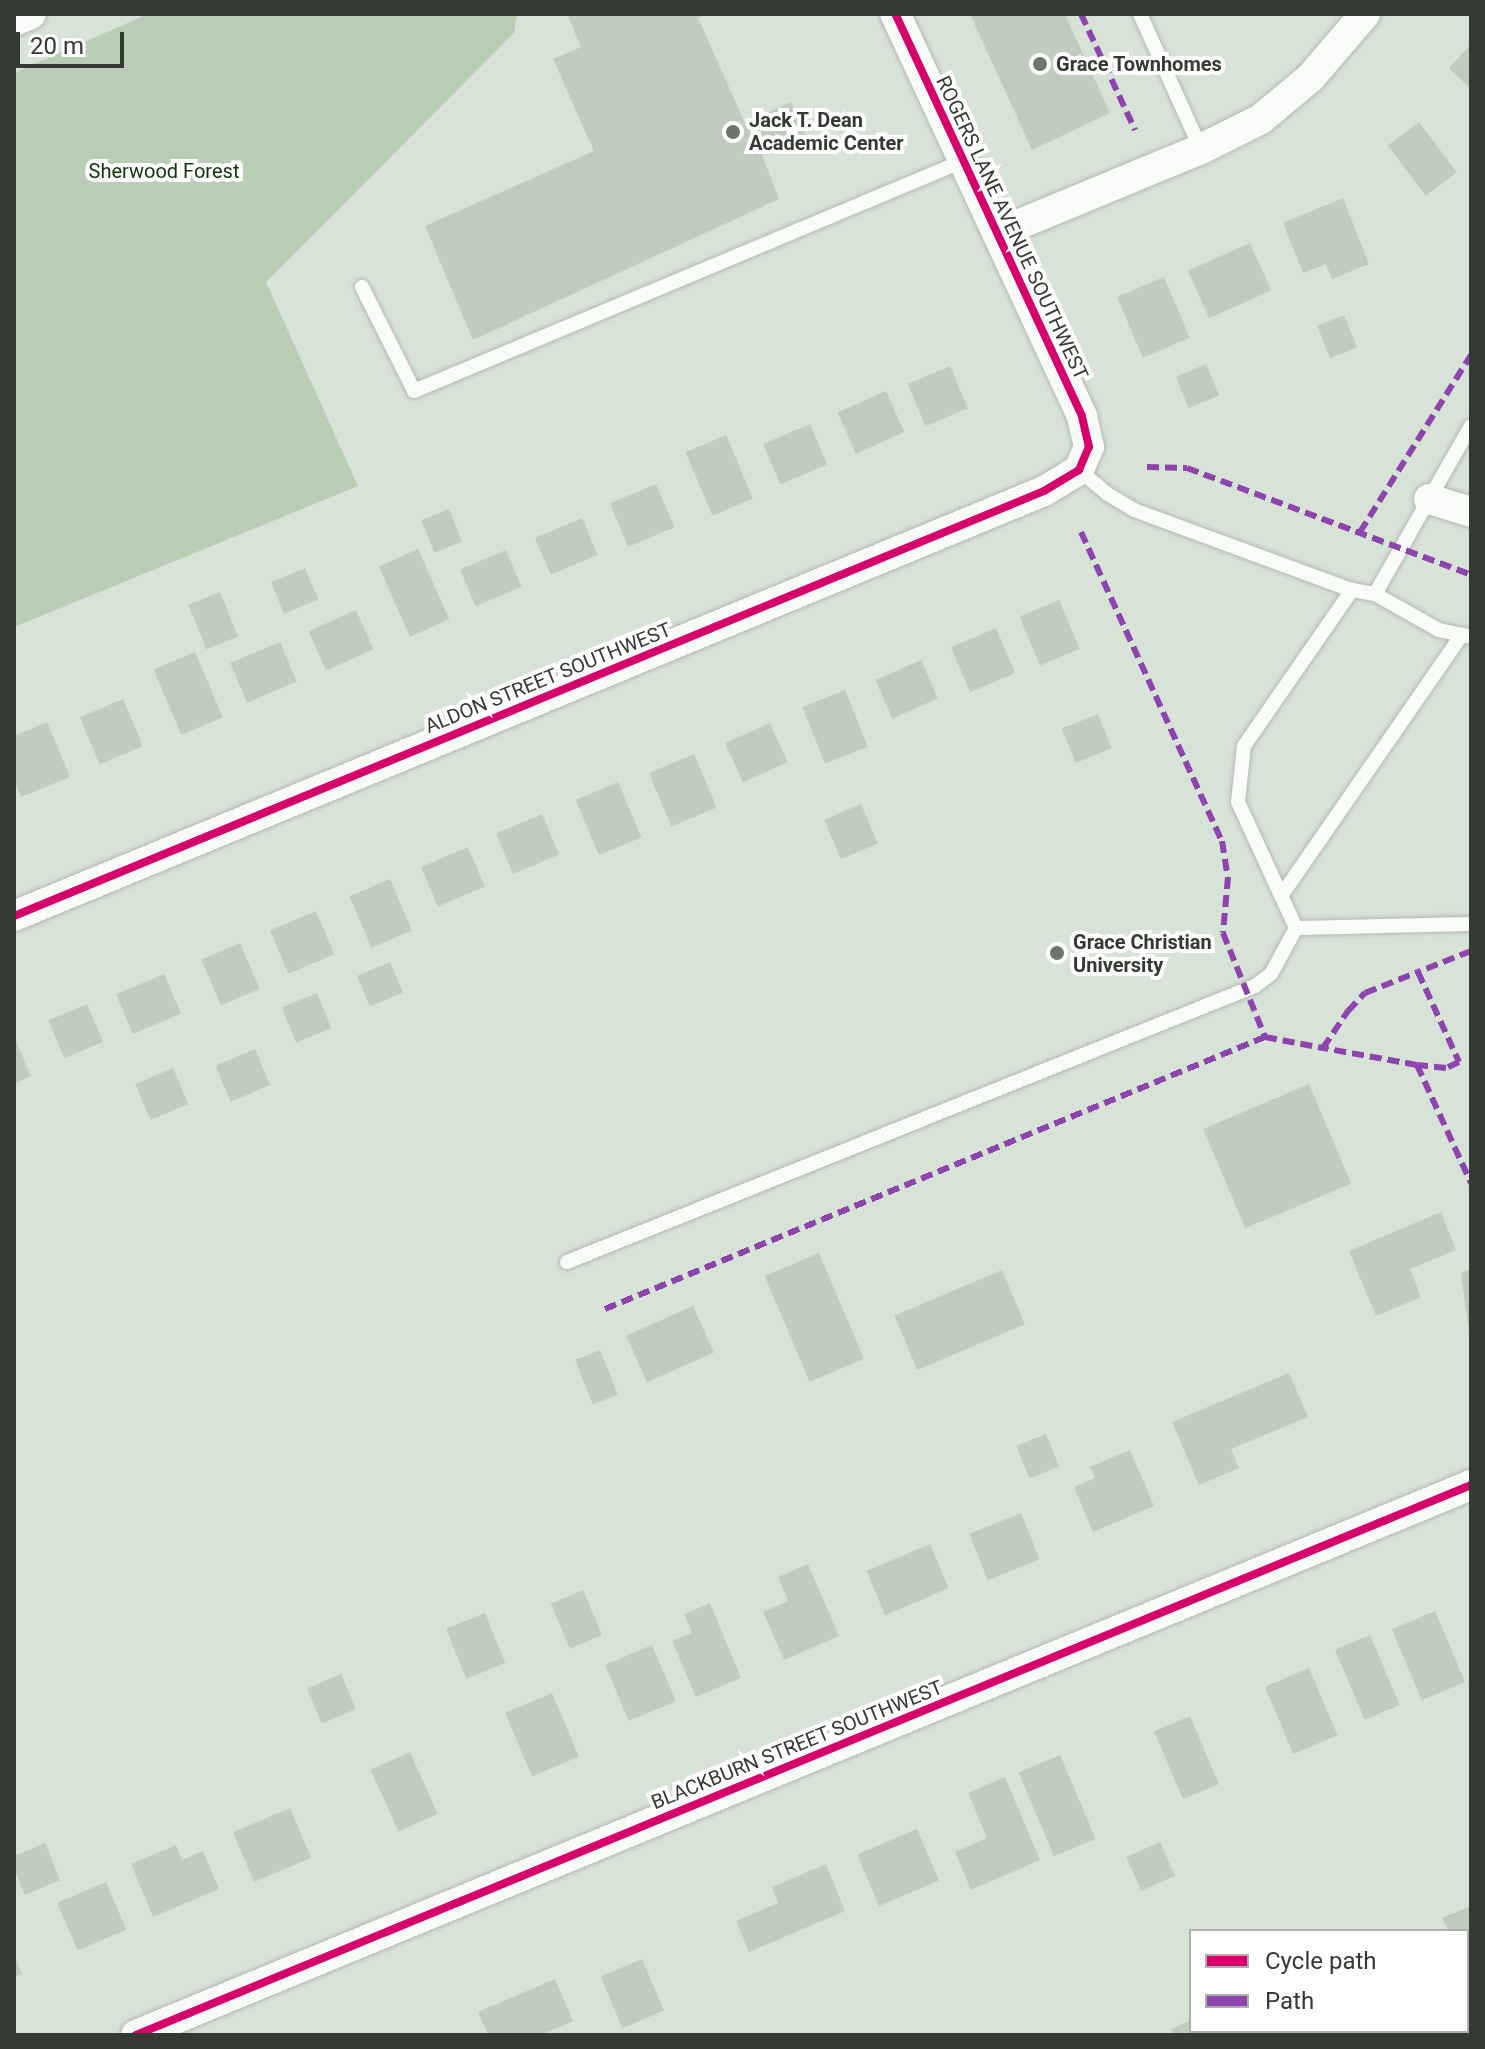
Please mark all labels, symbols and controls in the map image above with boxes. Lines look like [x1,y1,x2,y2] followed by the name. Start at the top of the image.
[20,16,128,66] scale bar
[30,32,84,60] text: 20 m
[1056,52,1222,76] place label: Grace Townhomes
[1031,55,1049,73] marker: Grace Townhomes
[931,72,1093,384] street label: ROGERS LANE AVENUE SOUTHWEST
[749,108,904,155] place label: Jack T. Dean Academic Center
[724,123,742,141] marker: Jack T. Dean Academic Center
[89,159,239,183] park label: Sherwood Forest
[421,617,675,739] street label: ALDON STREET SOUTHWEST
[1073,930,1212,977] place label: Grace Christian University
[1048,944,1066,962] marker: Grace Christian University
[648,1675,946,1815] street label: BLACKBURN STREET SOUTHWEST
[1189,1929,1469,2033] legend
[1265,1947,1377,1975] text: Cycle path
[1265,1987,1314,2015] text: Path

